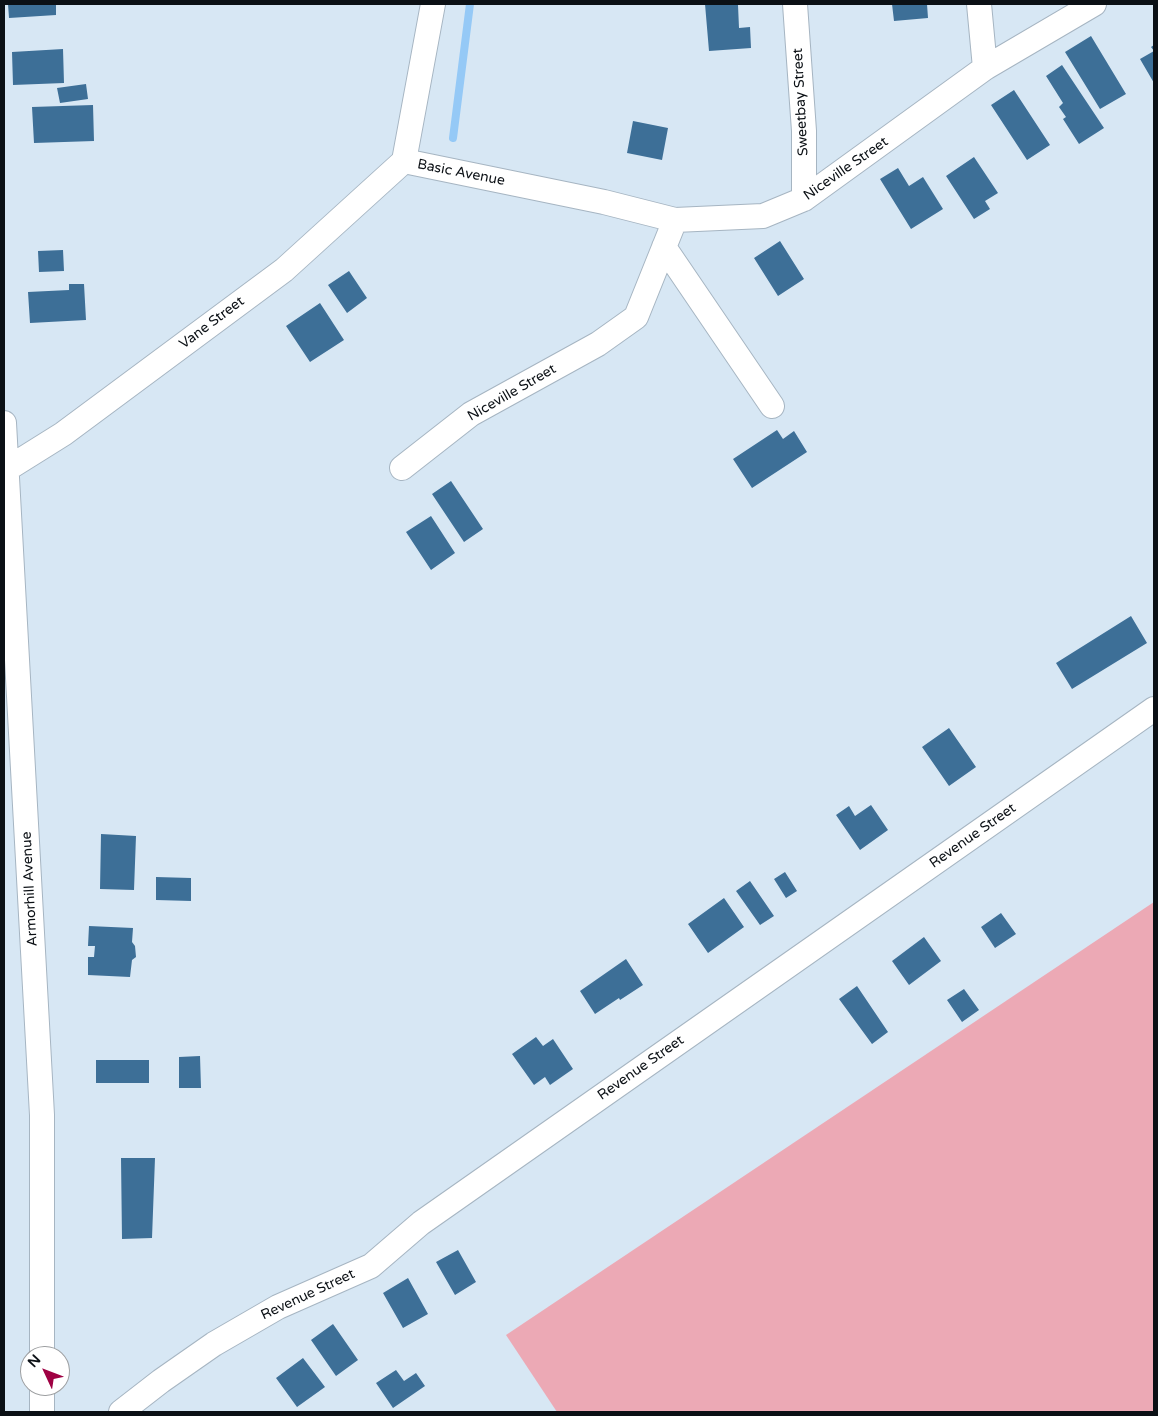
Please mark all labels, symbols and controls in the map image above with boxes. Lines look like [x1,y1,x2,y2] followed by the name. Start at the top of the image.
[790,48,812,156] street label: Sweetbay Street
[801,134,891,204] street label: Niceville Street
[416,156,506,190] street label: Basic Avenue
[176,293,248,353] street label: Vane Street
[465,361,559,425] street label: Niceville Street
[927,800,1019,872] street label: Revenue Street
[19,831,41,947] street label: Armorhill Avenue
[595,1032,687,1104] street label: Revenue Street
[258,1266,358,1324] street label: Revenue Street
[20,1346,70,1396] north arrow
[24,1351,44,1371] text: N

